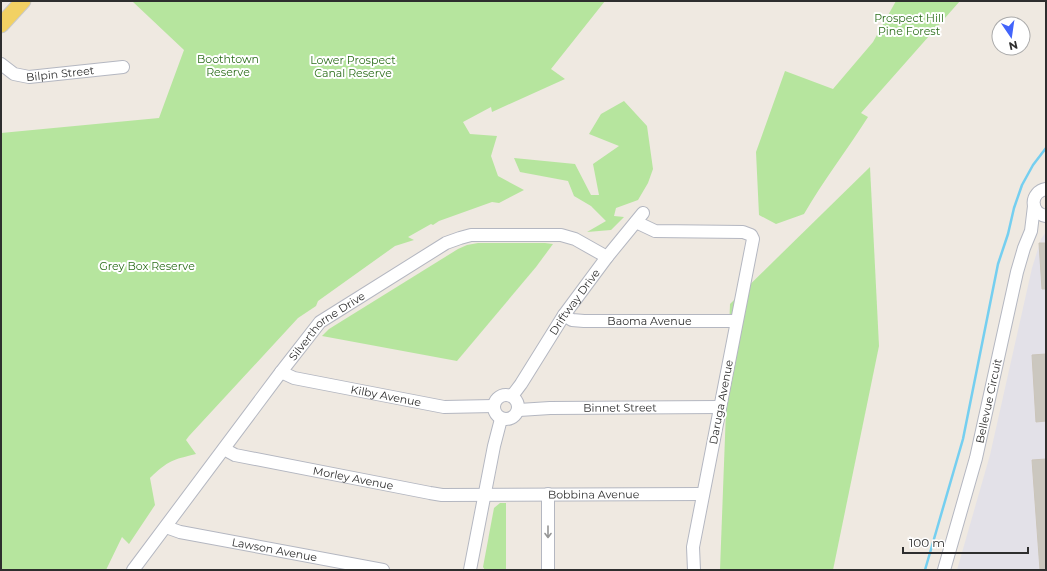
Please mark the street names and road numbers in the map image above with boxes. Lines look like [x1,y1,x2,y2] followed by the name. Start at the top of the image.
[25,63,95,84] street label: Bilpin Street
[546,266,603,338] street label: Driftway Drive
[286,288,368,363] street label: Silverthorne Drive
[607,314,692,328] street label: Baoma Avenue
[972,357,1005,445] street label: Bellevue Circuit
[706,358,736,445] street label: Daruga Avenue
[350,382,423,410] street label: Kilby Avenue
[583,400,657,415] street label: Binnet Street
[312,463,395,493] street label: Morley Avenue
[548,487,640,502] street label: Bobbina Avenue
[231,535,319,565] street label: Lawson Avenue

